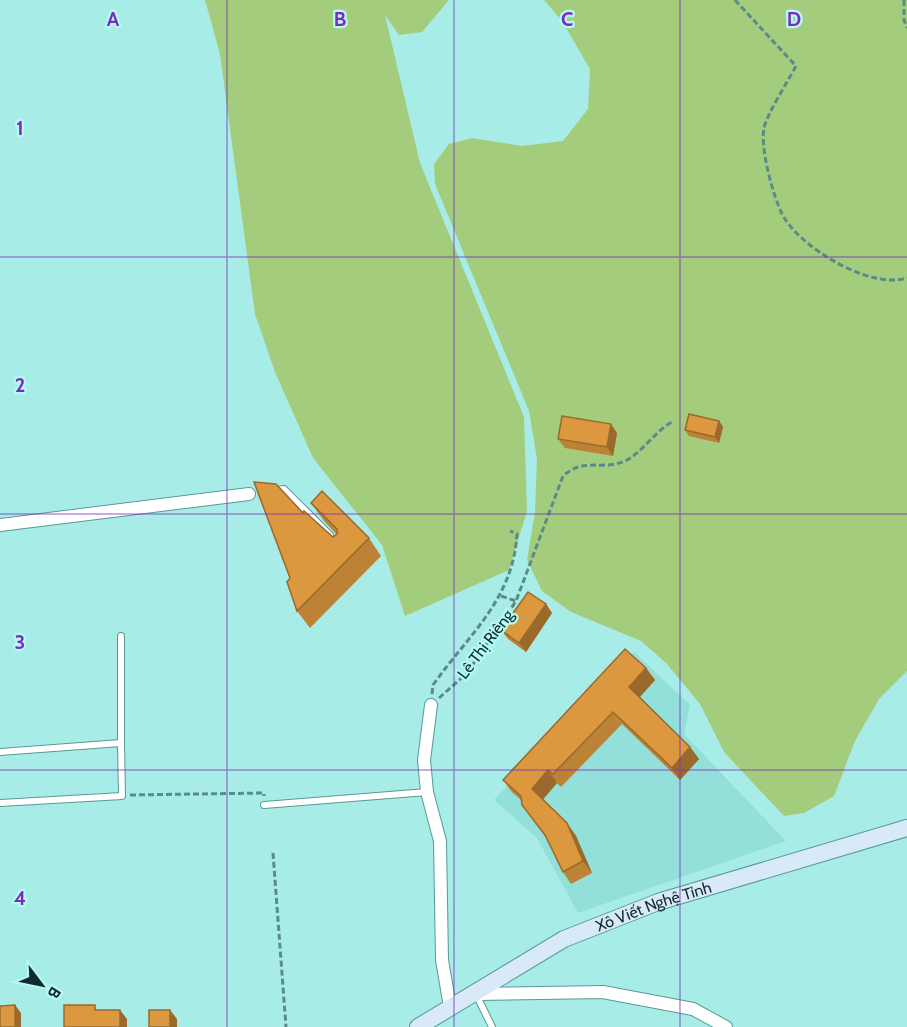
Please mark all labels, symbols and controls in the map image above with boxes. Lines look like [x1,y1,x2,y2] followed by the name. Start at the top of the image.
[107,7,120,31] text: A
[334,7,346,31] text: B
[561,7,573,31] text: C
[787,7,801,31] text: D
[16,116,24,140] text: 1
[15,373,25,397] text: 2
[453,605,518,683] street label: Lê Thị Riêng
[15,630,25,654] text: 3
[593,878,714,936] street label: Xô Viết Nghệ Tỉnh
[14,886,26,910] text: 4
[12,955,72,1015] north arrow
[44,983,65,1002] text: B

